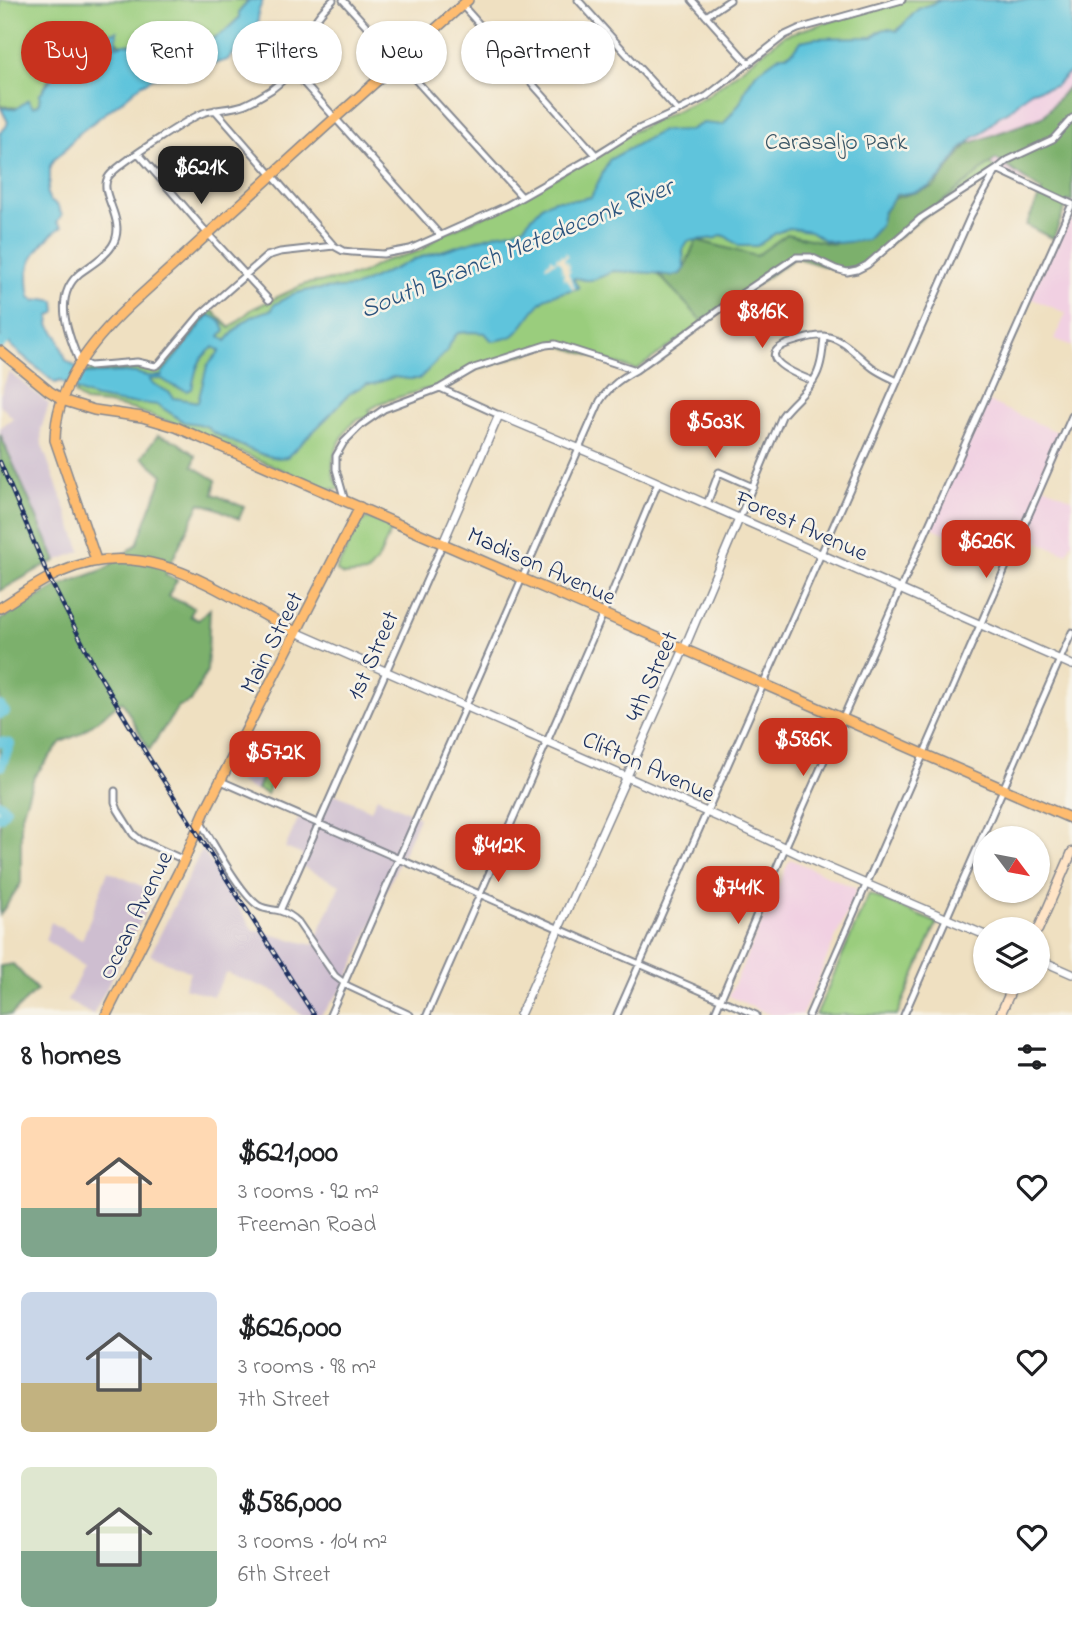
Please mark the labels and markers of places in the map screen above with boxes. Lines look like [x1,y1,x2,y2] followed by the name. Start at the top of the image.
[152,146,250,206] pin: $621K
[713,290,811,350] pin: $816K
[666,400,764,460] pin: $503K
[937,520,1035,580] pin: $626K
[754,718,852,778] pin: $586K
[226,732,324,791] pin: $572K
[449,824,547,884] pin: $412K
[689,866,787,926] pin: $741K

